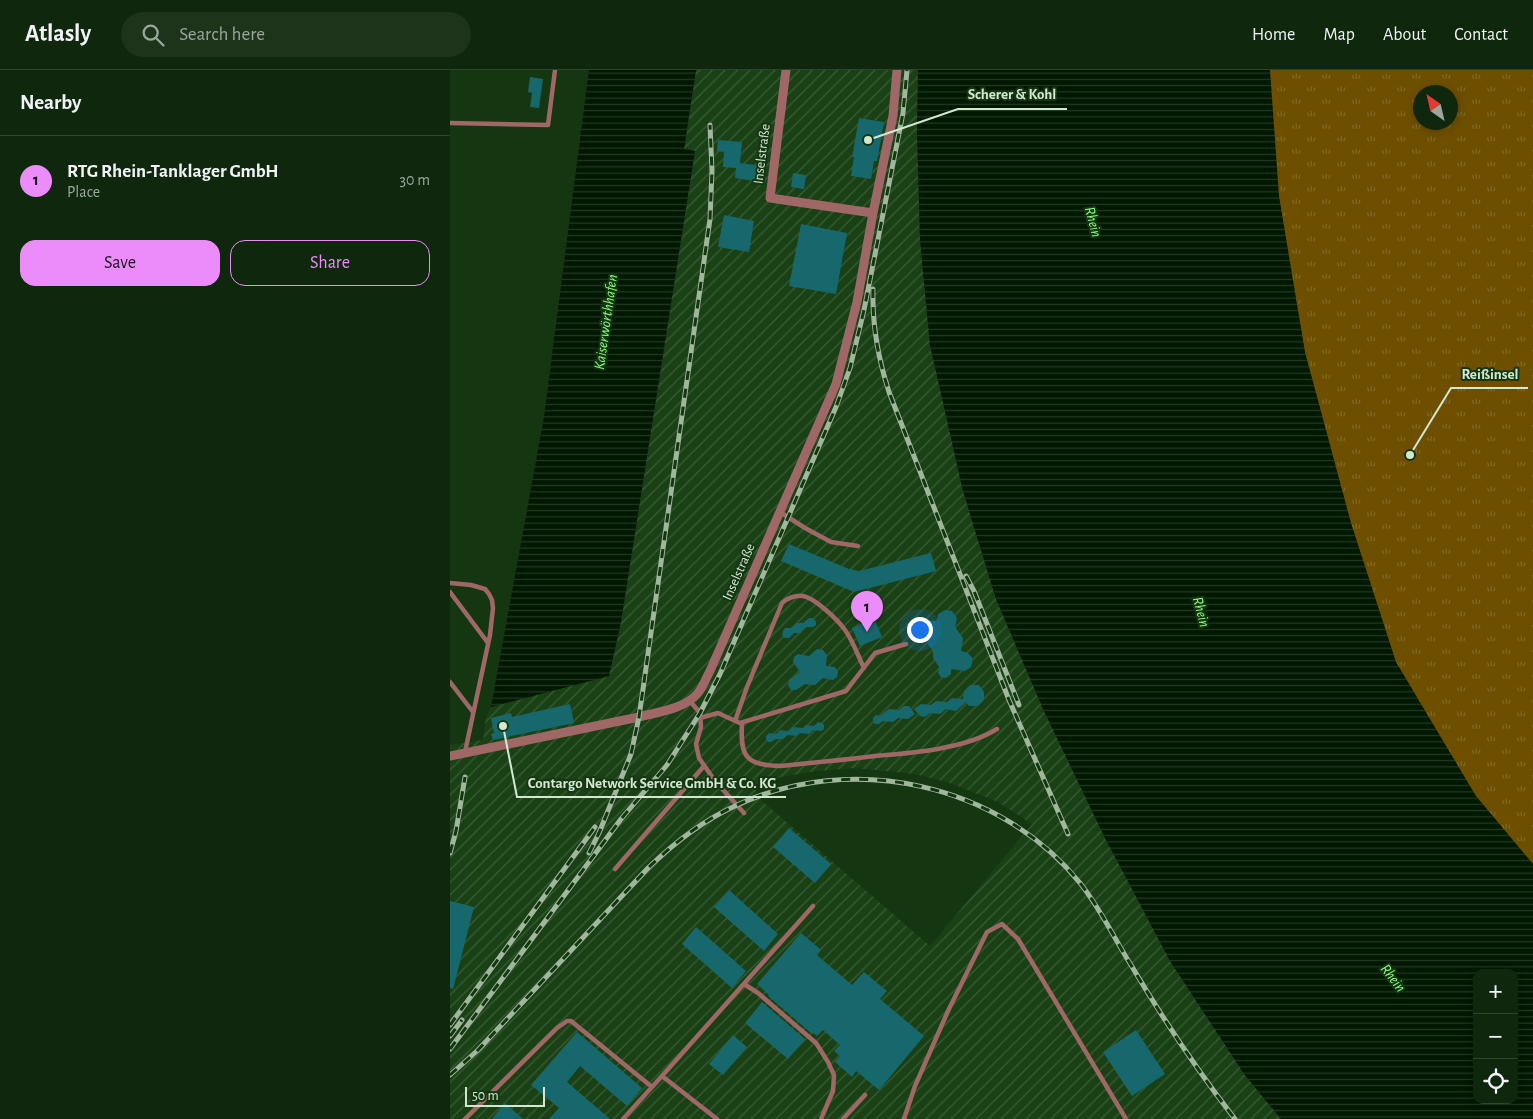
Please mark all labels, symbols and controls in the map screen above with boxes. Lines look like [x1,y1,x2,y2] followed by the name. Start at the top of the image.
[121,12,471,57] search box
[139,21,167,49] icon: search
[25,22,91,46] text: Atlasly
[179,25,265,44] text: Search here
[1252,26,1295,44] text: Home
[1323,26,1355,44] text: Map
[1383,26,1426,44] text: About
[1454,26,1508,44] text: Contact
[958,79,1067,109] callout: Scherer & Kohl
[1413,85,1458,130] north arrow
[968,87,1056,102] text: Scherer & Kohl
[20,92,81,113] text: Nearby
[751,123,773,185] street label: Inselstraße
[67,162,279,181] text: RTG Rhein-Tanklager GmbH
[33,172,39,188] text: 1
[400,172,430,188] text: 30 m
[67,184,100,200] text: Place
[1082,205,1104,239] water label: Rhein
[20,240,220,286] button: Save
[230,240,430,286] button: Share
[592,273,620,371] water label: Kaiserwörthhafen
[1451,358,1528,388] callout: Reißinsel
[1461,367,1519,382] text: Reißinsel
[720,541,758,603] street label: Inselstraße
[851,591,883,632] pin: 1
[1190,595,1212,629] water label: Rhein
[907,617,933,643] your location
[517,767,786,797] callout: Contargo Network Service GmbH & Co. KG
[528,776,776,791] text: Contargo Network Service GmbH & Co. KG
[1378,961,1408,995] water label: Rhein
[1473,969,1518,1104] map controls
[1473,969,1518,1014] button: +
[1473,1014,1518,1059] button: −
[1473,1059,1518,1104] button: locate
[465,1084,545,1107] scale bar
[472,1089,499,1103] text: 50 m

